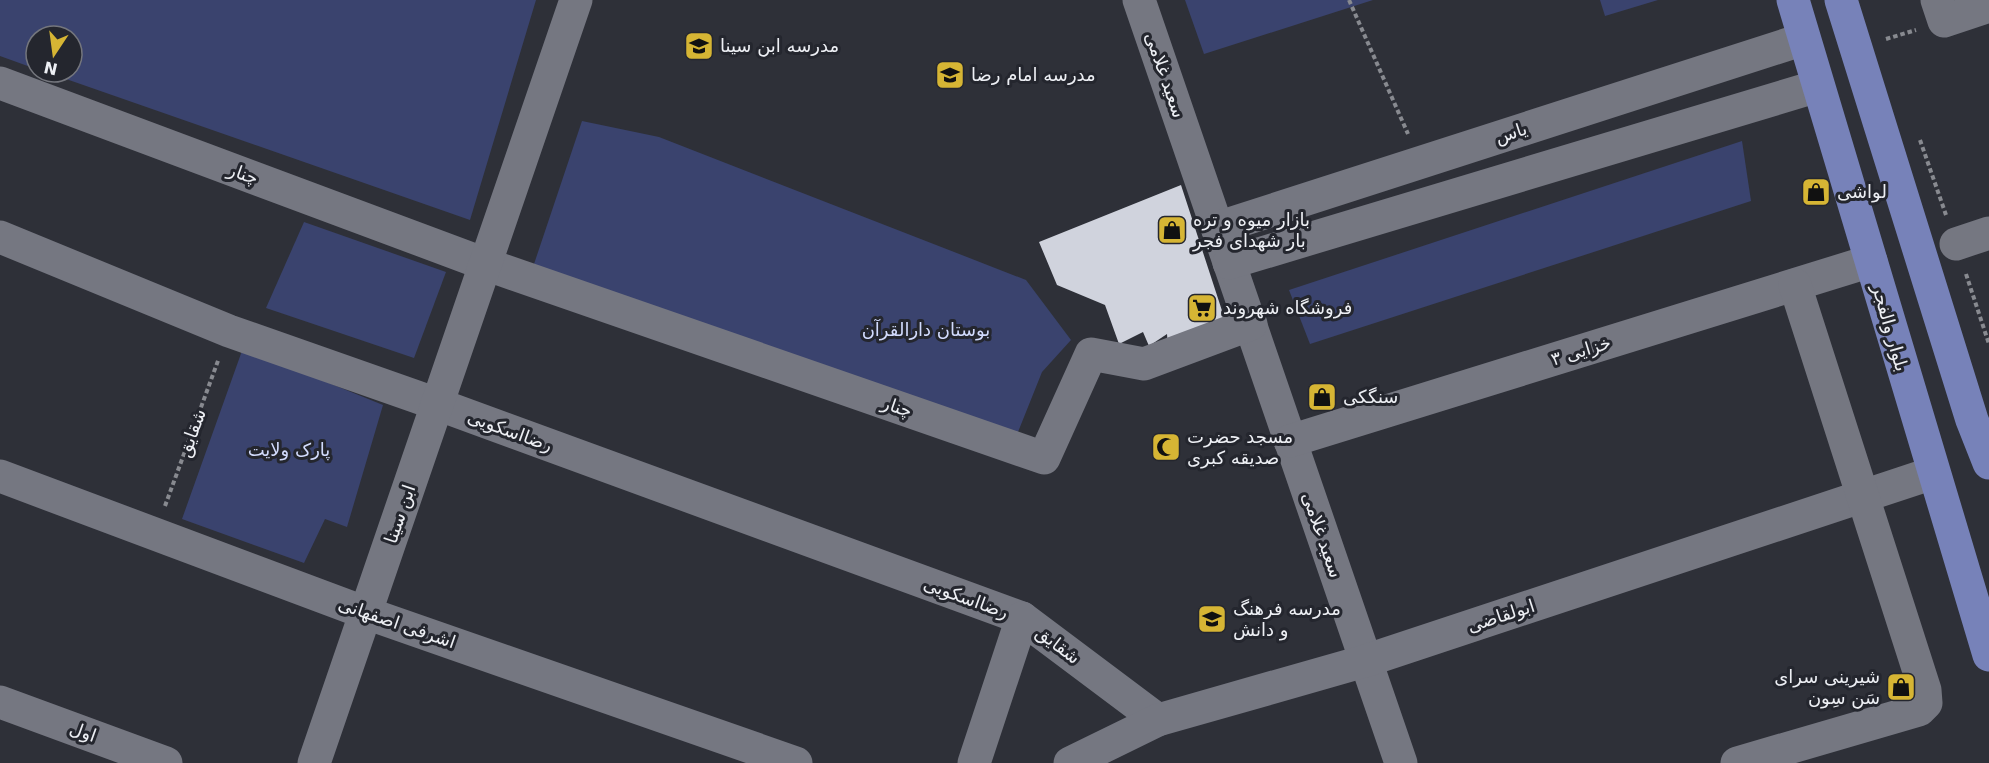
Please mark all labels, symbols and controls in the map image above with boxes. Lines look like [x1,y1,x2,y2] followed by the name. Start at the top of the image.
[24,24,84,84] north arrow
[1141,29,1190,120] street label: سعید غلامی
[683,30,715,62] school or university icon: مدرسه ابن سینا
[720,35,839,57] place label: مدرسه ابن سینا
[42,57,59,79] text: N
[934,59,966,91] school or university icon: مدرسه امام رضا
[971,64,1096,85] place label: مدرسه امام رضا
[1492,118,1530,148] street label: یاس
[224,158,261,189] street label: چنار
[1800,176,1832,208] shop icon: لواشی
[1837,181,1887,203] place label: لواشی
[1192,209,1310,252] place label: بازار میوه و تره‌ بار شهدای فجر
[1156,214,1188,246] shop icon: بازار میوه و تره‌ بار شهدای فجر
[1867,281,1913,374] street label: بلوار والفجر
[1186,292,1218,324] supermarket icon: فروشگاه شهروند
[1223,297,1352,319] place label: فروشگاه شهروند
[862,318,990,341] park label: بوستان دارالقرآن
[1548,331,1614,371] street label: خزایی ۳
[1306,381,1338,413] shop icon: سنگکی
[1343,386,1398,407] place label: سنگکی
[878,391,915,421] street label: چنار
[465,405,555,457] street label: رضااسکویی
[173,406,211,460] street label: شقایق
[1187,426,1293,469] place label: مسجد حضرت صدیقه کبری
[1150,431,1182,463] mosque icon: مسجد حضرت صدیقه کبری
[248,439,330,461] park label: پارک ولایت
[380,482,420,546] street label: ابن سینا
[1298,489,1347,580] street label: سعید غلامی
[921,572,1011,624] street label: رضااسکویی
[335,593,459,653] street label: اشرفی اصفهانی
[1464,595,1538,637] street label: ابولقاضی
[1233,598,1341,641] place label: مدرسه فرهنگ و دانش
[1196,603,1228,635] school or university icon: مدرسه فرهنگ و دانش
[1032,621,1084,669] street label: شقایق
[1774,666,1880,709] place label: شیرینی سرای سَن سِون
[1885,671,1917,703] shop icon: شیرینی سرای سَن سِون
[67,717,99,747] street label: اول

